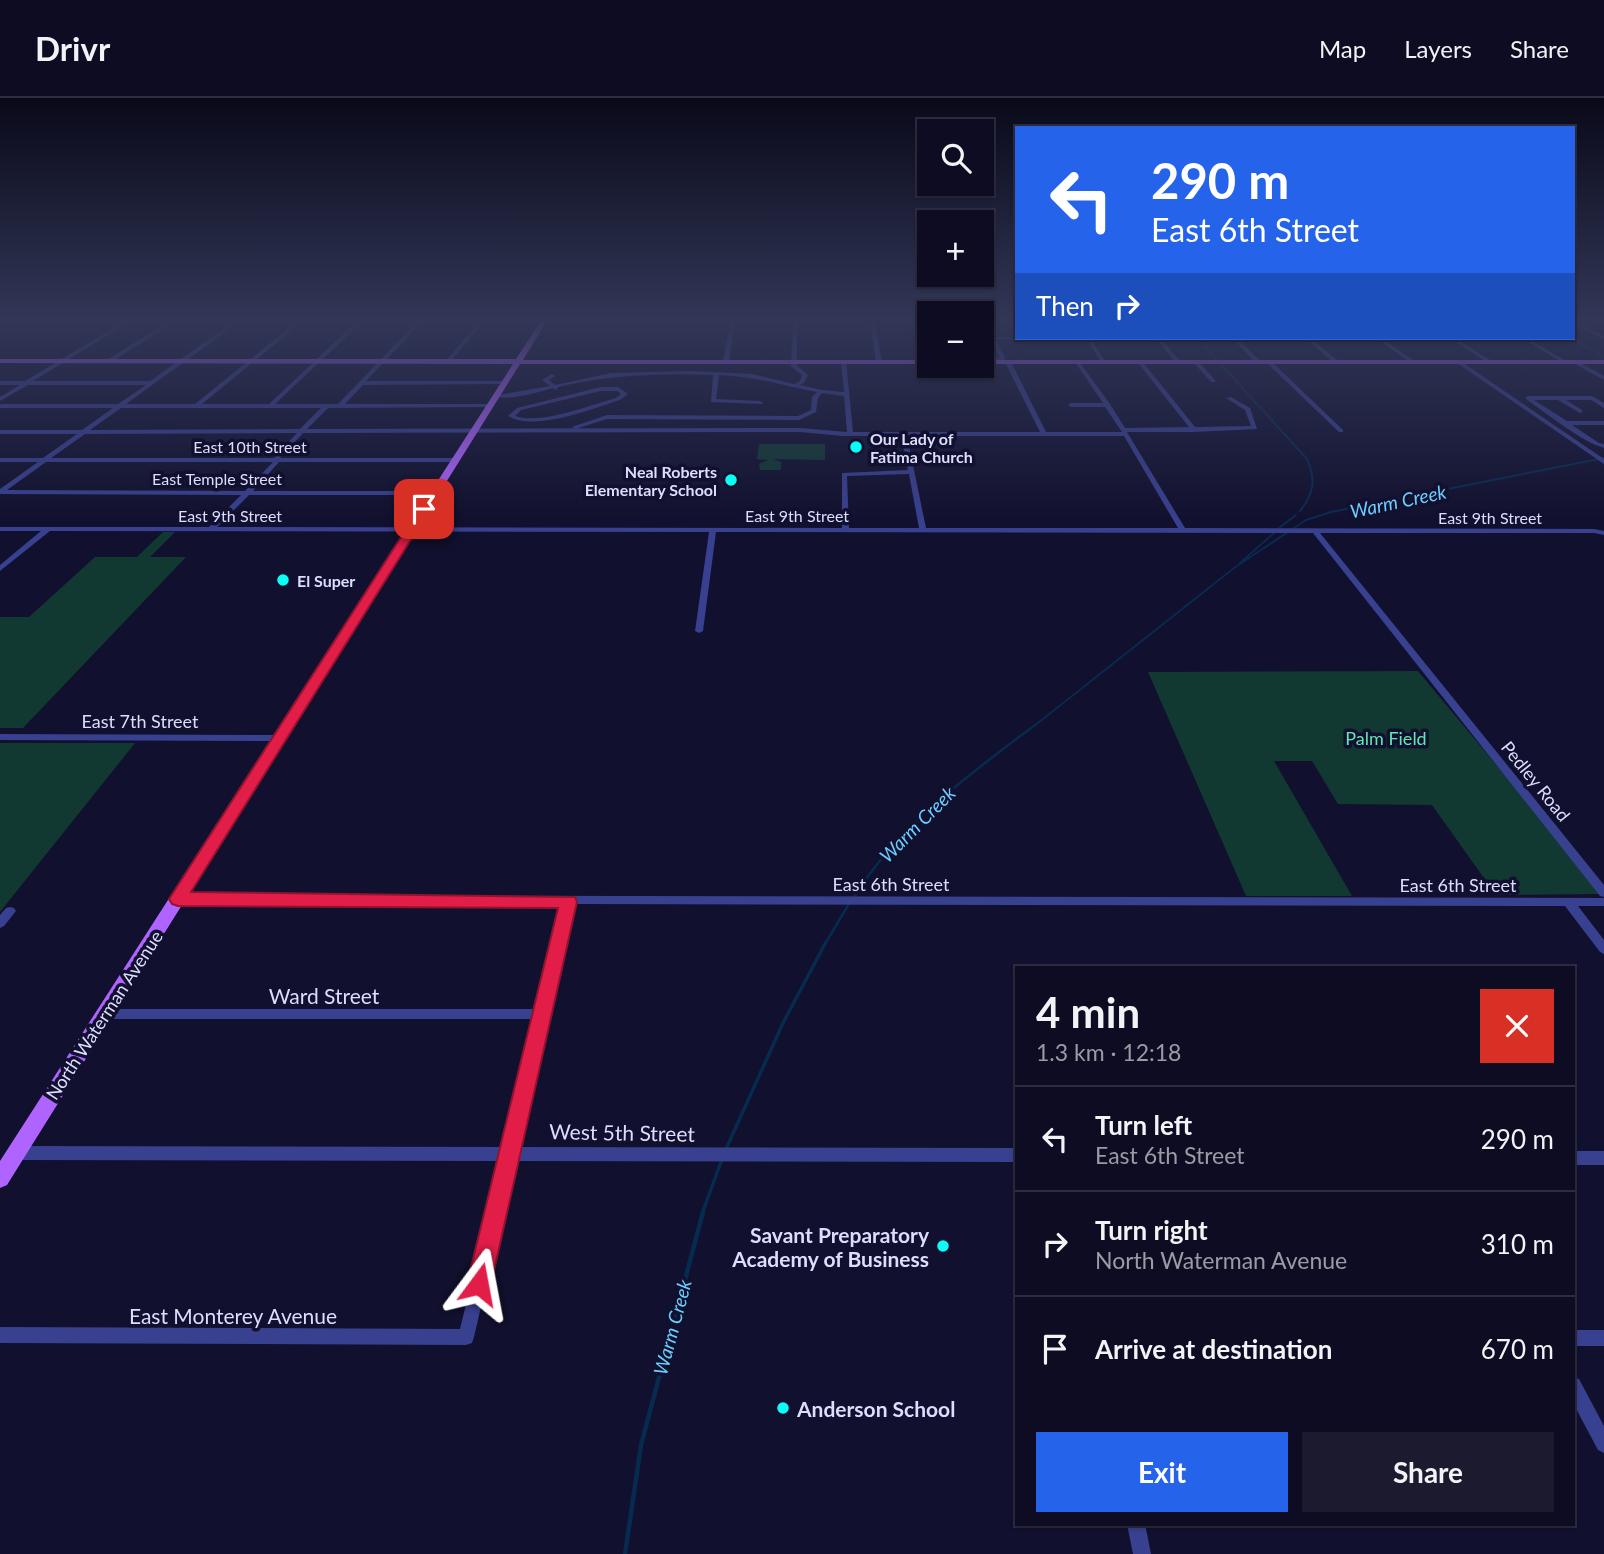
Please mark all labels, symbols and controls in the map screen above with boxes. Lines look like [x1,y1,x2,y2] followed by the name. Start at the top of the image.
[35,28,110,68] text: Drivr
[1319,34,1366,63] text: Map
[1404,34,1472,63] text: Layers
[1510,34,1569,63] text: Share
[917,119,994,378] map controls
[917,119,994,196] button: search
[1151,151,1289,209] text: 290 m
[1036,154,1127,245] icon: left
[917,210,994,287] button: +
[1151,210,1359,249] text: East 6th Street
[1108,287,1146,325] icon: right
[1036,290,1094,322] text: Then
[917,301,994,378] button: −
[870,429,973,466] place label: Our Lady of Fatima Church
[193,437,307,456] street label: East 10th Street
[848,439,864,455] marker: Our Lady of Fatima Church
[585,462,717,499] place label: Neal Roberts Elementary School
[152,469,282,488] street label: East Temple Street
[723,472,739,488] marker: Neal Roberts Elementary School
[394,479,454,539] pin
[1348,479,1449,522] water label: Warm Creek
[405,490,443,528] icon: arrive
[178,506,282,525] street label: East 9th Street
[745,506,849,525] street label: East 9th Street
[1438,508,1542,527] street label: East 9th Street
[297,571,355,590] place label: El Super
[275,572,291,588] marker: El Super
[81,710,199,732] street label: East 7th Street
[1345,727,1427,749] park label: Palm Field
[1497,736,1575,826] street label: Pedley Road
[874,781,960,867] water label: Warm Creek
[832,873,950,895] street label: East 6th Street
[1399,874,1517,896] street label: East 6th Street
[41,926,167,1104] street label: North Waterman Avenue
[269,983,380,1008] street label: Ward Street
[1036,987,1140,1037] text: 4 min
[1480,989,1554,1063] button: close
[1036,1038,1181,1066] text: 1.3 km · 12:18
[1095,1109,1192,1141] text: Turn left
[549,1118,696,1146] street label: West 5th Street
[1036,1120,1074,1158] icon: left
[1481,1123,1554,1155] text: 290 m
[1095,1141,1245,1169] text: East 6th Street
[1095,1214,1208,1246] text: Turn right
[731,1222,930,1271] place label: Savant Preparatory Academy of Business
[1036,1225,1074,1263] icon: right
[1481,1228,1554,1260] text: 310 m
[935,1238,951,1254] marker: Savant Preparatory Academy of Business
[1095,1246,1347,1274] text: North Waterman Avenue
[442,1247,516,1321] position arrow
[648,1276,696,1377] water label: Warm Creek
[129,1303,337,1328] street label: East Monterey Avenue
[1036,1330,1074,1368] icon: arrive
[1095,1333,1332,1365] text: Arrive at destination
[1481,1333,1554,1365] text: 670 m
[796,1396,955,1421] place label: Anderson School
[775,1400,791,1416] marker: Anderson School
[1036,1432,1288,1512] button: Exit
[1302,1432,1554,1512] button: Share

